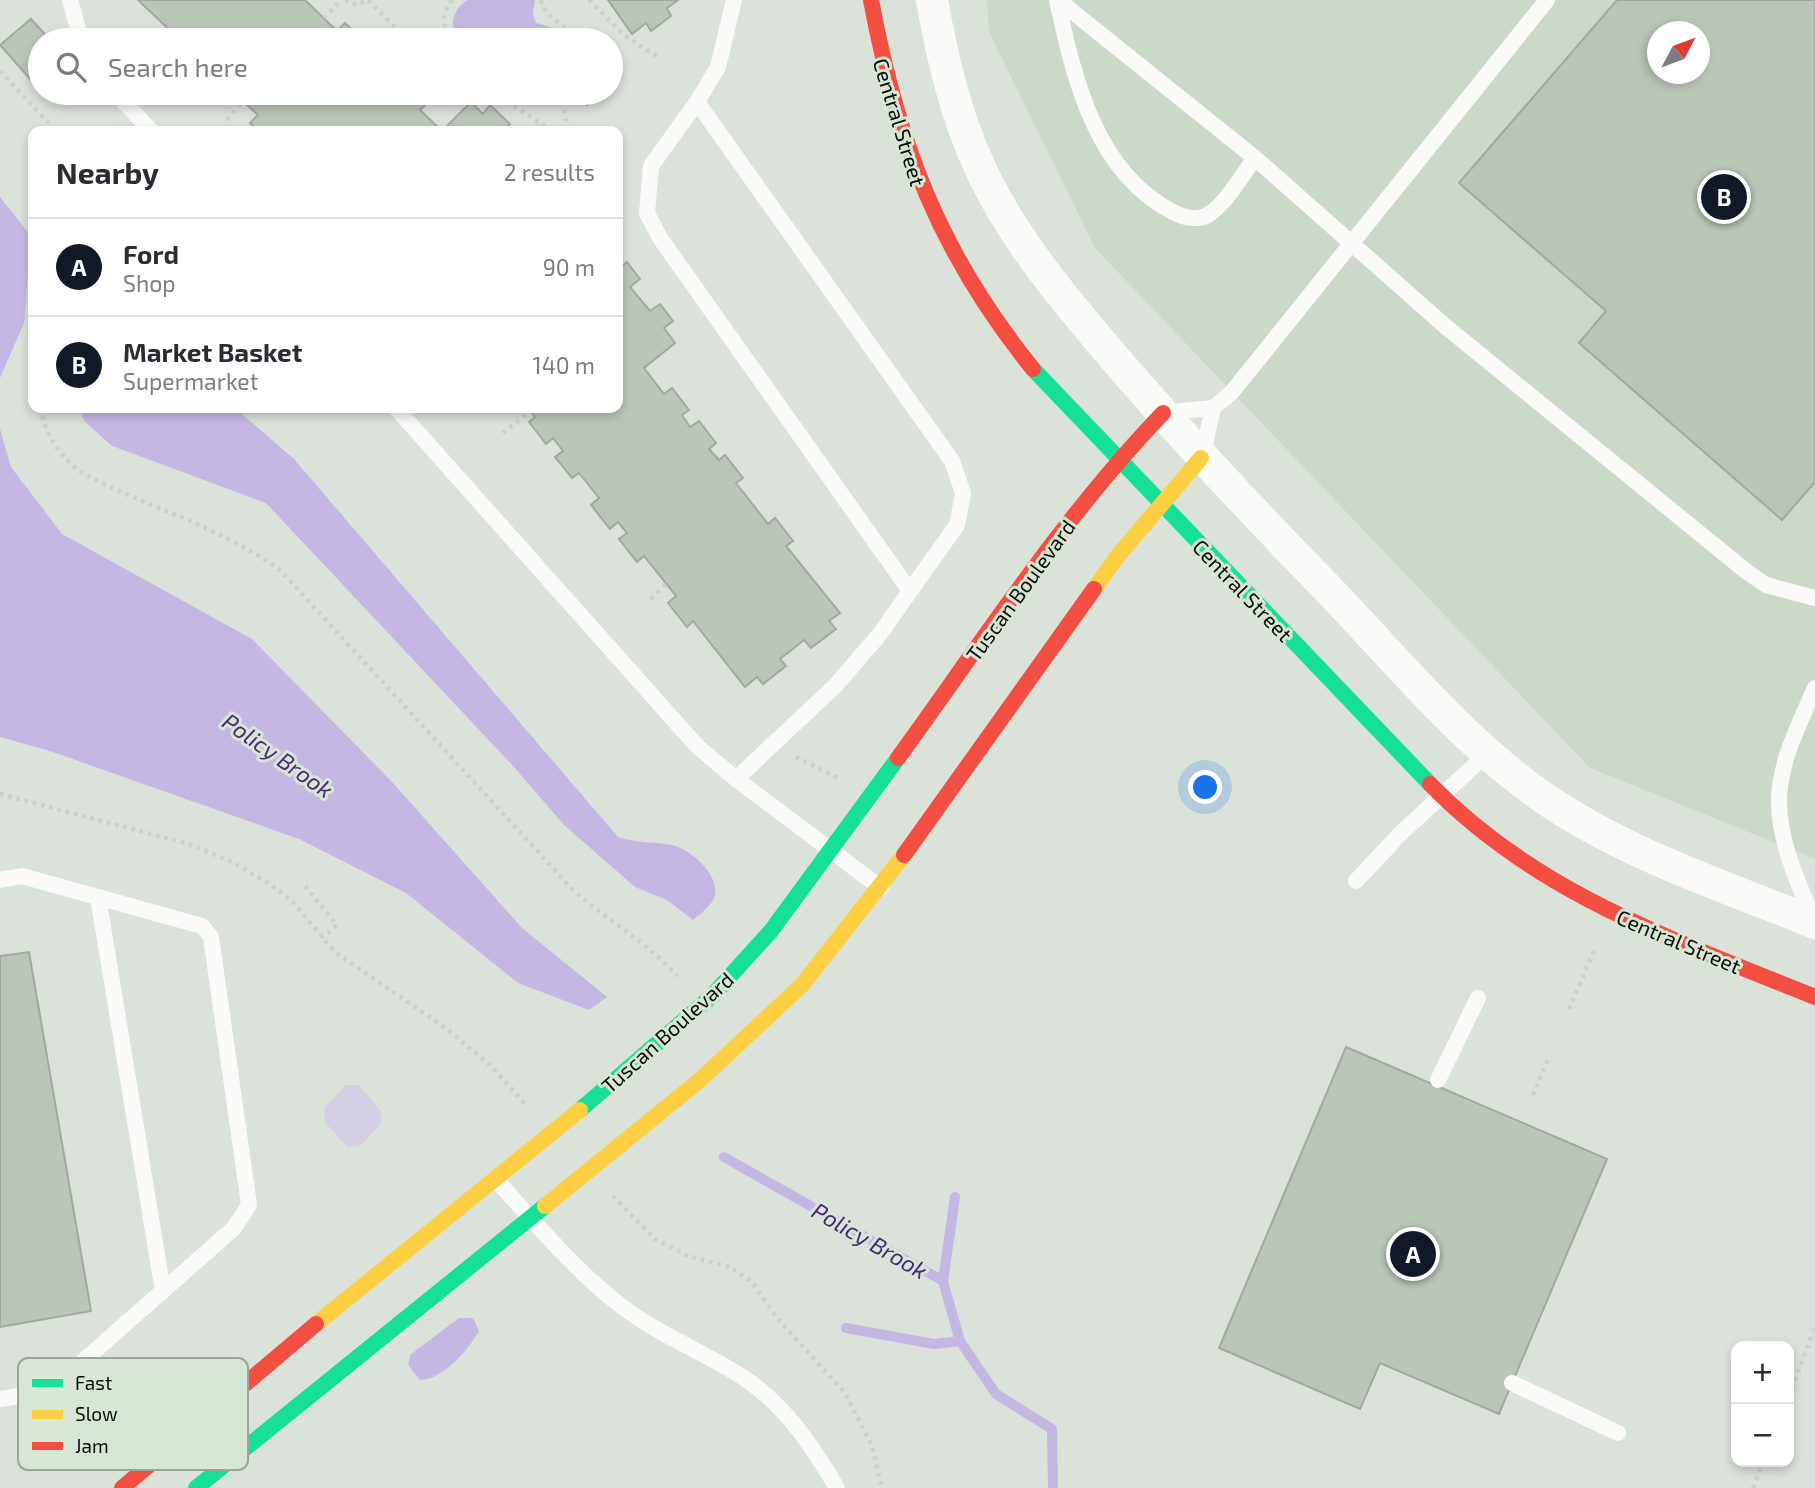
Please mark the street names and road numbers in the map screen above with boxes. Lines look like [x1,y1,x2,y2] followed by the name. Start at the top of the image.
[869,55,931,189] street label: Central Street
[960,514,1080,666] street label: Tuscan Boulevard
[1188,534,1298,646] street label: Central Street
[1613,904,1745,978] street label: Central Street
[596,966,738,1098] street label: Tuscan Boulevard

